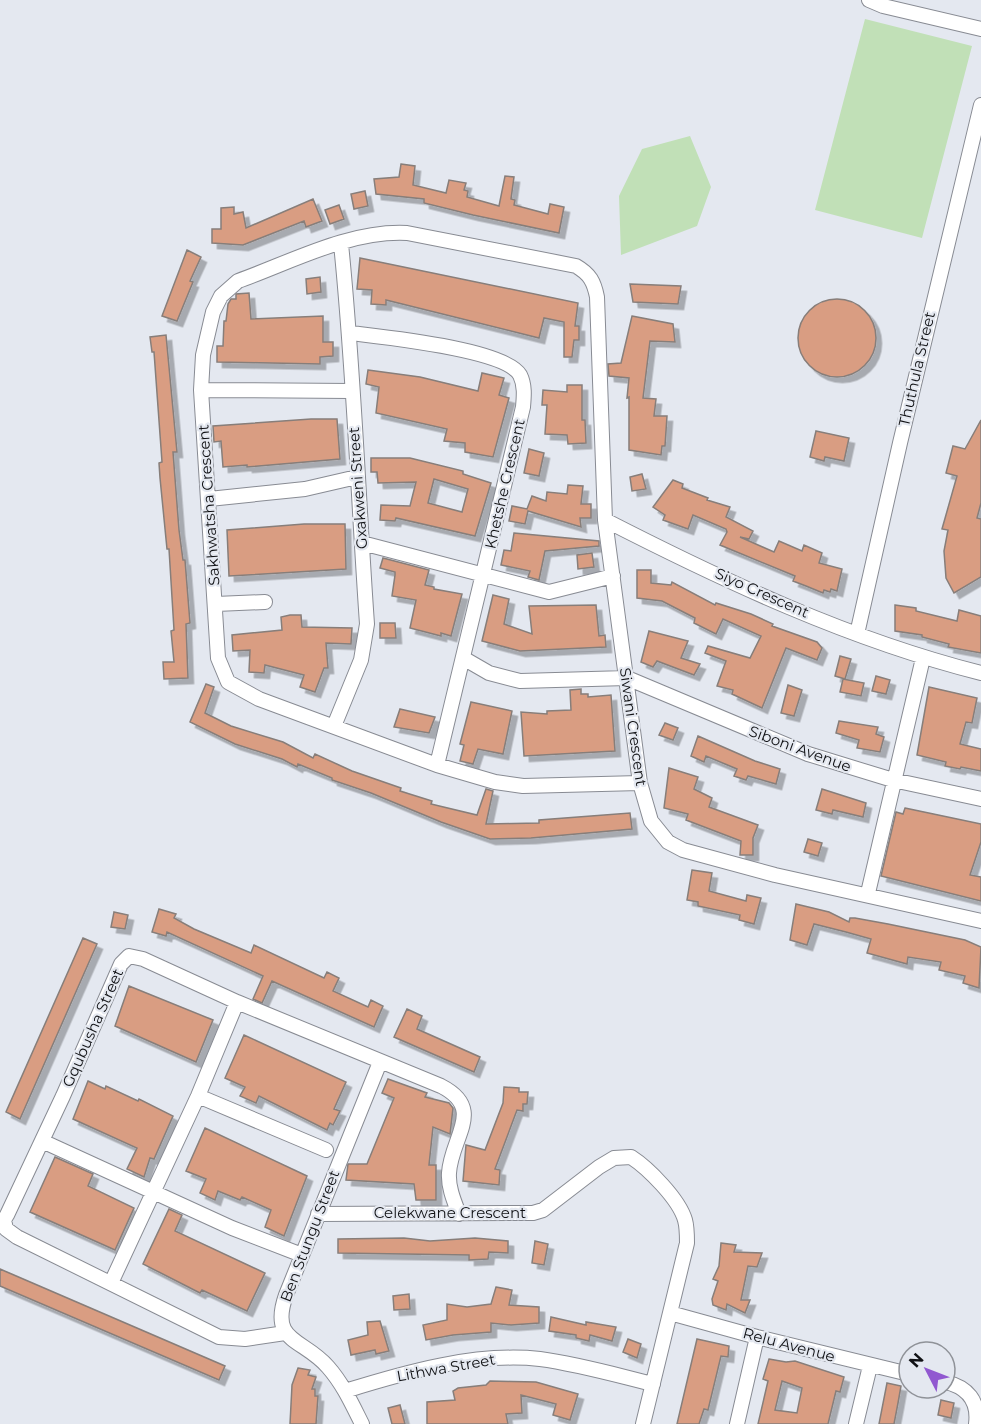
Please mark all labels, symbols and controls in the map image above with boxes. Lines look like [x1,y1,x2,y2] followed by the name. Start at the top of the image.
[894,310,939,428] street label: Thuthula Street
[480,417,529,551] street label: Khetshe Crescent
[193,424,224,586] street label: Sakhwatsha Crescent
[344,426,371,550] street label: Gxakweni Street
[712,563,812,622] street label: Siyo Crescent
[616,666,651,787] street label: Siwani Crescent
[746,721,854,776] street label: Siboni Avenue
[58,966,127,1090] street label: Gqubusha Street
[276,1167,343,1304] street label: Ben Stungu Street
[374,1203,526,1222] street label: Celekwane Crescent
[741,1323,837,1366] street label: Relu Avenue
[897,1340,957,1400] north arrow
[395,1349,497,1386] street label: Lithwa Street
[905,1349,928,1371] text: N

